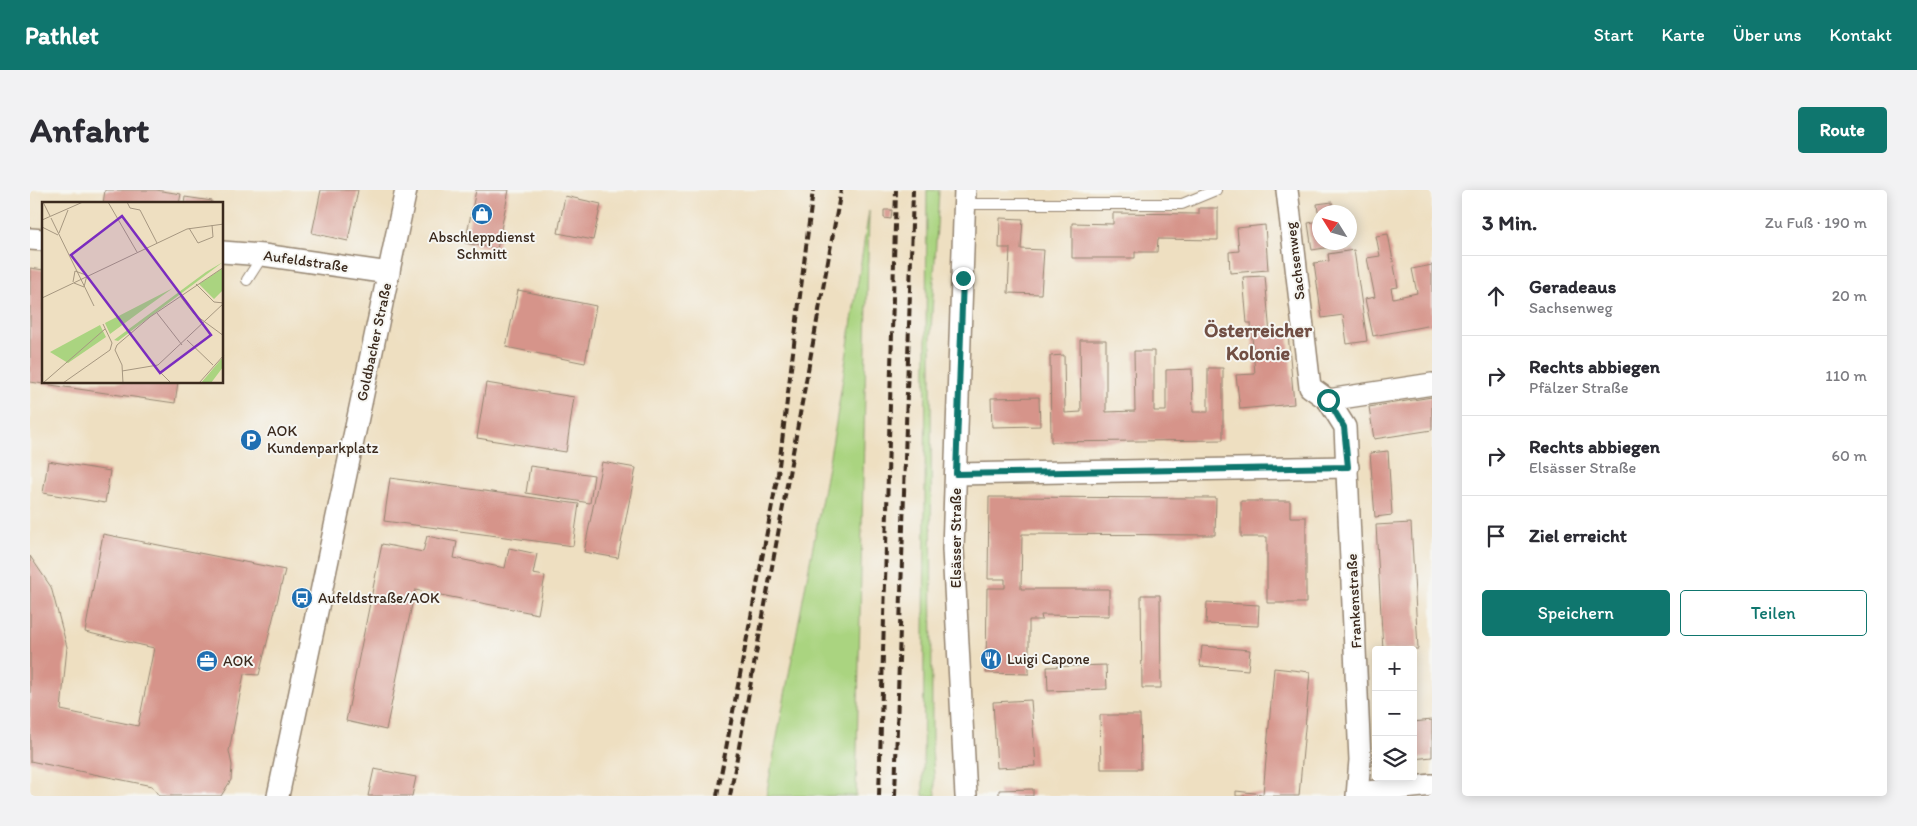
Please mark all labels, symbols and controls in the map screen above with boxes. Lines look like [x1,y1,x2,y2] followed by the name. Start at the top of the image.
[25,21,99,50] text: Pathlet
[1594,24,1633,46] text: Start
[1661,24,1705,46] text: Karte
[1733,24,1802,46] text: Über uns
[1830,24,1892,46] text: Kontakt
[1798,107,1887,153] button: Route
[30,109,149,151] text: Anfahrt
[42,202,224,384] inset map
[470,202,494,226] shop icon: Abschleppdienst Schmitt
[1312,205,1357,250] north arrow
[1482,210,1537,235] text: 3 Min.
[1765,213,1867,232] text: Zu Fuß · 190 m
[1281,221,1309,301] street label: Sachsenweg
[429,228,536,263] place label: Abschleppdienst Schmitt
[263,246,349,276] street label: Aufeldstraße
[952,267,975,290] route end
[1529,275,1616,298] text: Geradeaus
[353,281,395,403] street label: Goldbacher Straße
[1482,282,1510,310] icon: ahead
[1832,286,1867,305] text: 20 m
[1529,298,1613,317] text: Sachsenweg
[1204,318,1313,365] district label: Österreicher Kolonie
[1529,355,1660,378] text: Rechts abbiegen
[1482,362,1510,390] icon: right
[1825,366,1867,385] text: 110 m
[1529,378,1628,397] text: Pfälzer Straße
[1317,389,1340,412] route start
[267,422,379,457] place label: AOK Kundenparkplatz
[239,428,263,452] parking icon: AOK Kundenparkplatz
[1529,435,1660,458] text: Rechts abbiegen
[1482,442,1510,470] icon: right
[1832,446,1867,465] text: 60 m
[1529,458,1636,477] text: Elsässer Straße
[947,488,965,588] street label: Elsässer Straße
[1482,522,1510,550] icon: arrive
[1529,524,1627,547] text: Ziel erreicht
[1343,553,1365,649] street label: Frankenstraße
[290,586,314,610] bus stop icon: Aufeldstraße/AOK
[318,589,440,607] place label: Aufeldstraße/AOK
[1482,590,1670,636] button: Speichern
[1680,590,1867,636] button: Teilen
[1372,646,1417,781] map controls
[1372,646,1417,691] button: +
[979,647,1003,671] restaurant icon: Luigi Capone
[195,649,219,673] office icon: AOK
[1007,650,1090,668] place label: Luigi Capone
[223,652,253,670] place label: AOK
[1372,691,1417,736] button: −
[1372,736,1417,781] button: layers

